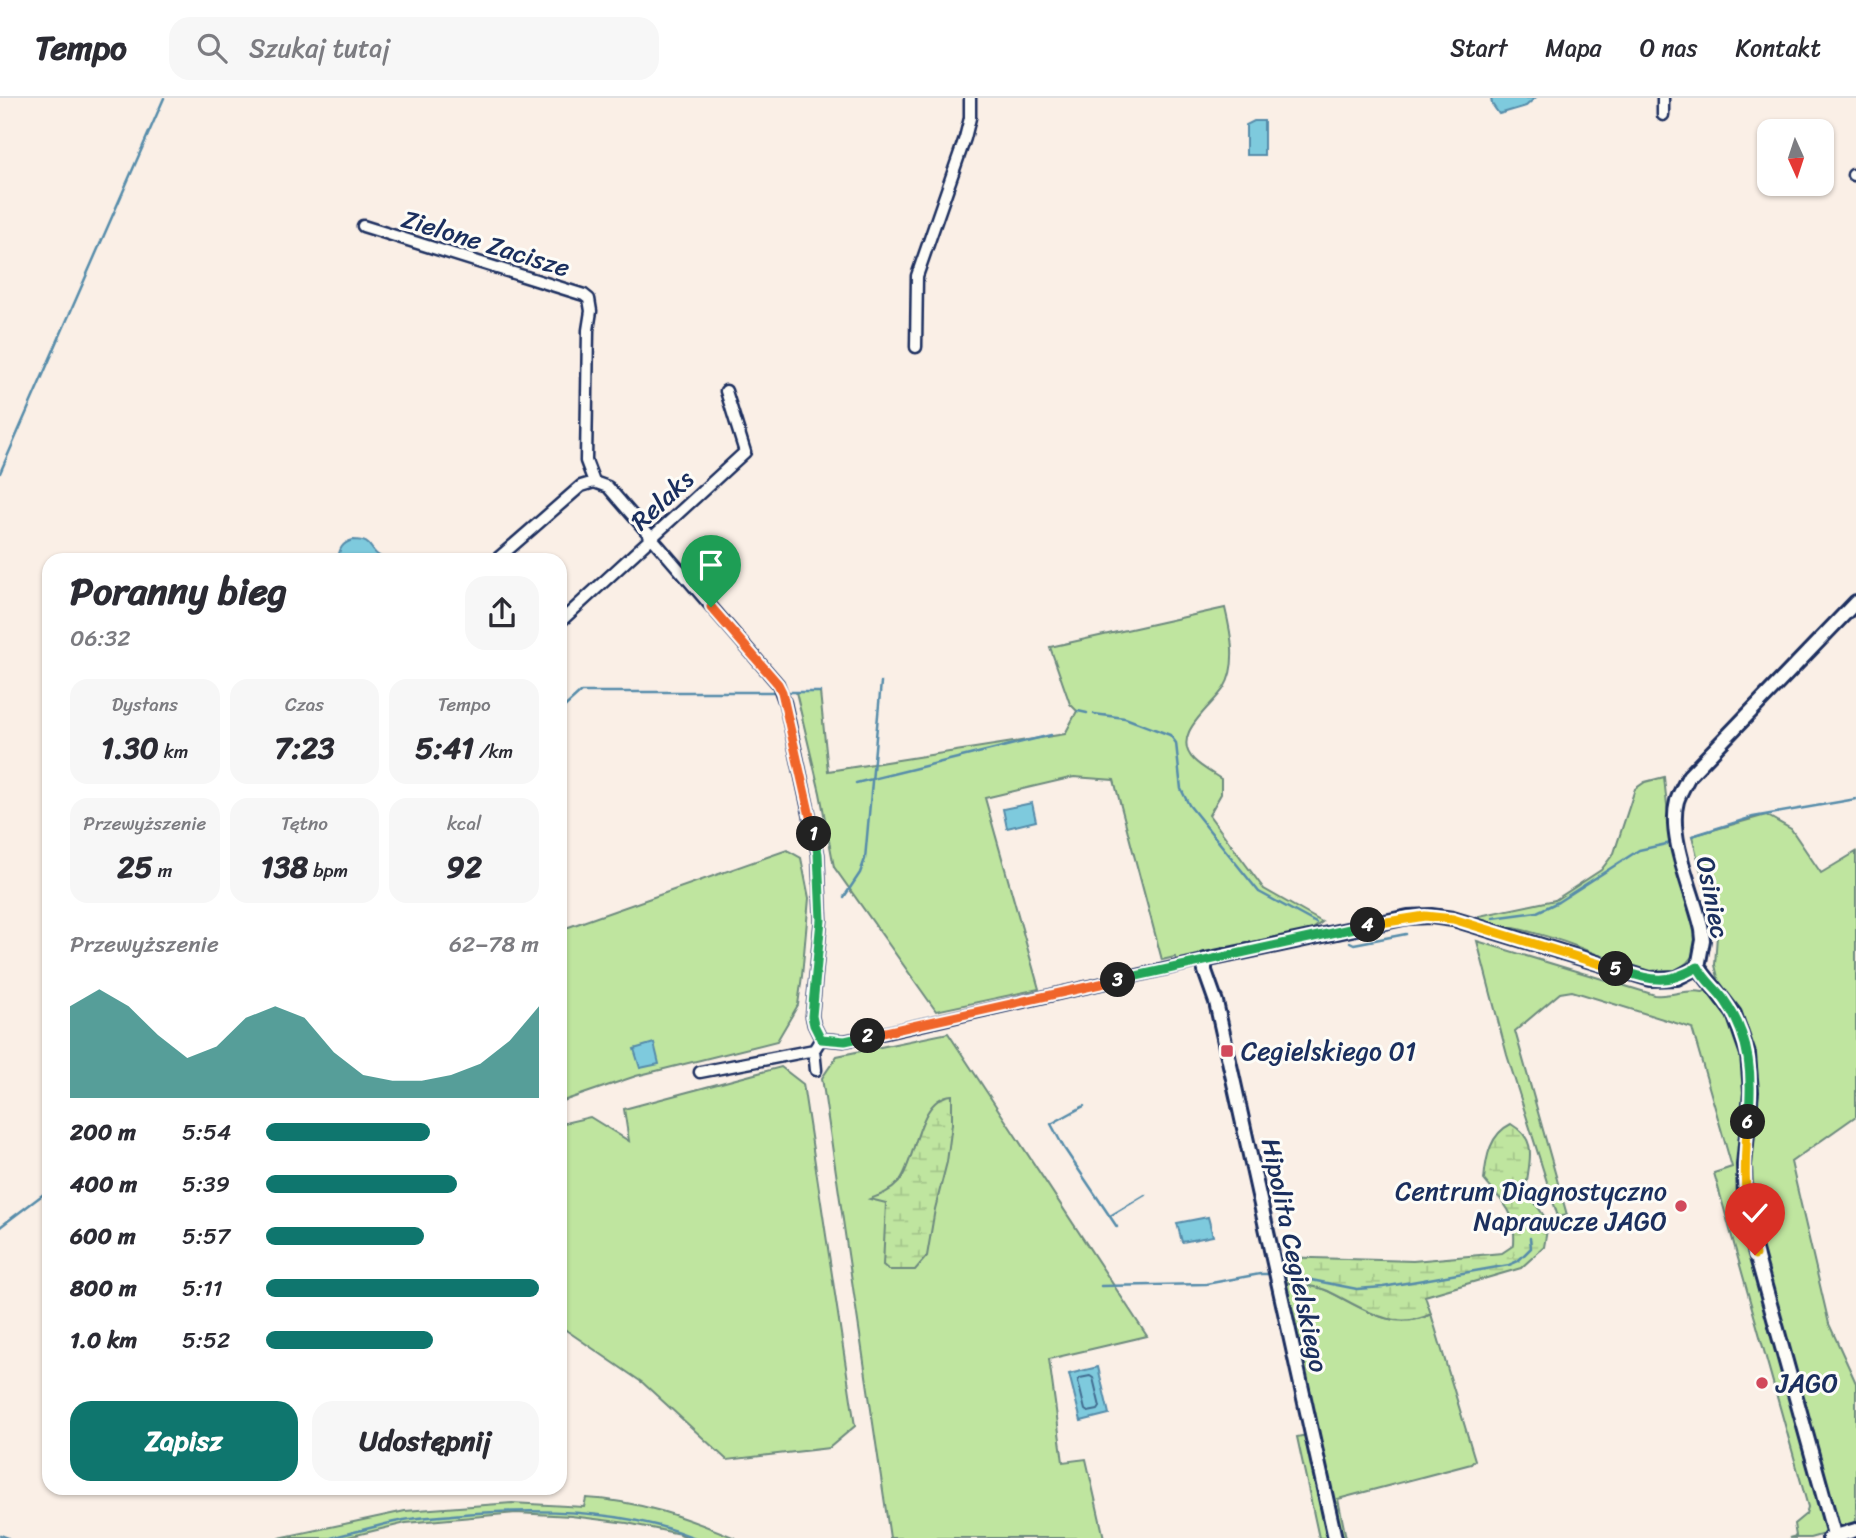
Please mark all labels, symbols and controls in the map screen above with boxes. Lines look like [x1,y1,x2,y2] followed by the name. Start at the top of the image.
[169,17,659,80] search box
[35,19,127,77] text: Tempo
[249,25,390,71] text: Szukaj tutaj
[1450,27,1507,69] text: Start
[1545,27,1602,69] text: Mapa
[1640,27,1698,69] text: O nas
[1736,27,1821,69] text: Kontakt
[193,29,231,67] icon: search
[1757,119,1834,196] north arrow
[1757,119,1834,196] map controls
[396,196,576,290] street label: Zielone Zacisze
[619,458,705,542] street label: Relaks
[681,535,741,607] pin
[692,546,730,584] icon: arrive
[70,558,287,625] text: Poranny bieg
[465,576,539,650] button: share
[70,618,130,659] text: 06:32
[112,688,178,721] text: Dystans
[285,688,324,721] text: Czas
[438,688,491,721] text: Tempo
[101,721,159,775] text: 1.30
[275,721,334,775] text: 7:23
[415,721,474,775] text: 5:41
[159,735,188,768] text: km
[474,735,513,768] text: /km
[83,807,206,840] text: Przewyższenie
[281,807,328,840] text: Tętno
[447,807,481,840] text: kcal
[796,816,832,852] pin: 1
[809,817,818,850] text: 1
[117,840,153,894] text: 25
[261,840,308,894] text: 138
[446,840,482,894] text: 92
[1683,852,1743,942] street label: Osiniec
[153,854,172,887] text: m
[308,854,348,887] text: bpm
[1350,908,1386,942] pin: 4
[1362,908,1373,941] text: 4
[70,924,219,965] text: Przewyższenie
[449,924,539,965] text: 62–78 m
[1598,952,1634,986] pin: 5
[1610,952,1621,985] text: 5
[1100,962,1136,998] pin: 3
[1112,963,1123,996] text: 3
[850,1018,886,1054] pin: 2
[862,1019,873,1052] text: 2
[1241,1028,1416,1074] place label: Cegielskiego 01
[1219,1043,1235,1059] marker: Cegielskiego 01
[1730,1104,1766,1140] pin: 6
[1742,1105,1753,1138] text: 6
[70,1112,136,1153] text: 200 m
[182,1112,231,1153] text: 5:54
[1248,1134,1342,1376] street label: Hipolita Cegielskiego
[70,1164,137,1205] text: 400 m
[182,1164,230,1205] text: 5:39
[1395,1168,1667,1244] place label: Centrum Diagnostyczno Naprawcze JAGO
[1725,1183,1785,1255] pin
[1736,1194,1774,1232] icon: check
[1673,1198,1689,1214] marker: Centrum Diagnostyczno Naprawcze JAGO
[70,1216,136,1257] text: 600 m
[182,1216,230,1257] text: 5:57
[70,1268,137,1309] text: 800 m
[182,1268,223,1309] text: 5:11
[70,1320,137,1361] text: 1.0 km
[182,1320,230,1361] text: 5:52
[1775,1360,1838,1406] place label: JAGO
[1754,1375,1770,1391] marker: JAGO
[70,1401,298,1481] button: Zapisz
[312,1401,539,1481] button: Udostępnij

